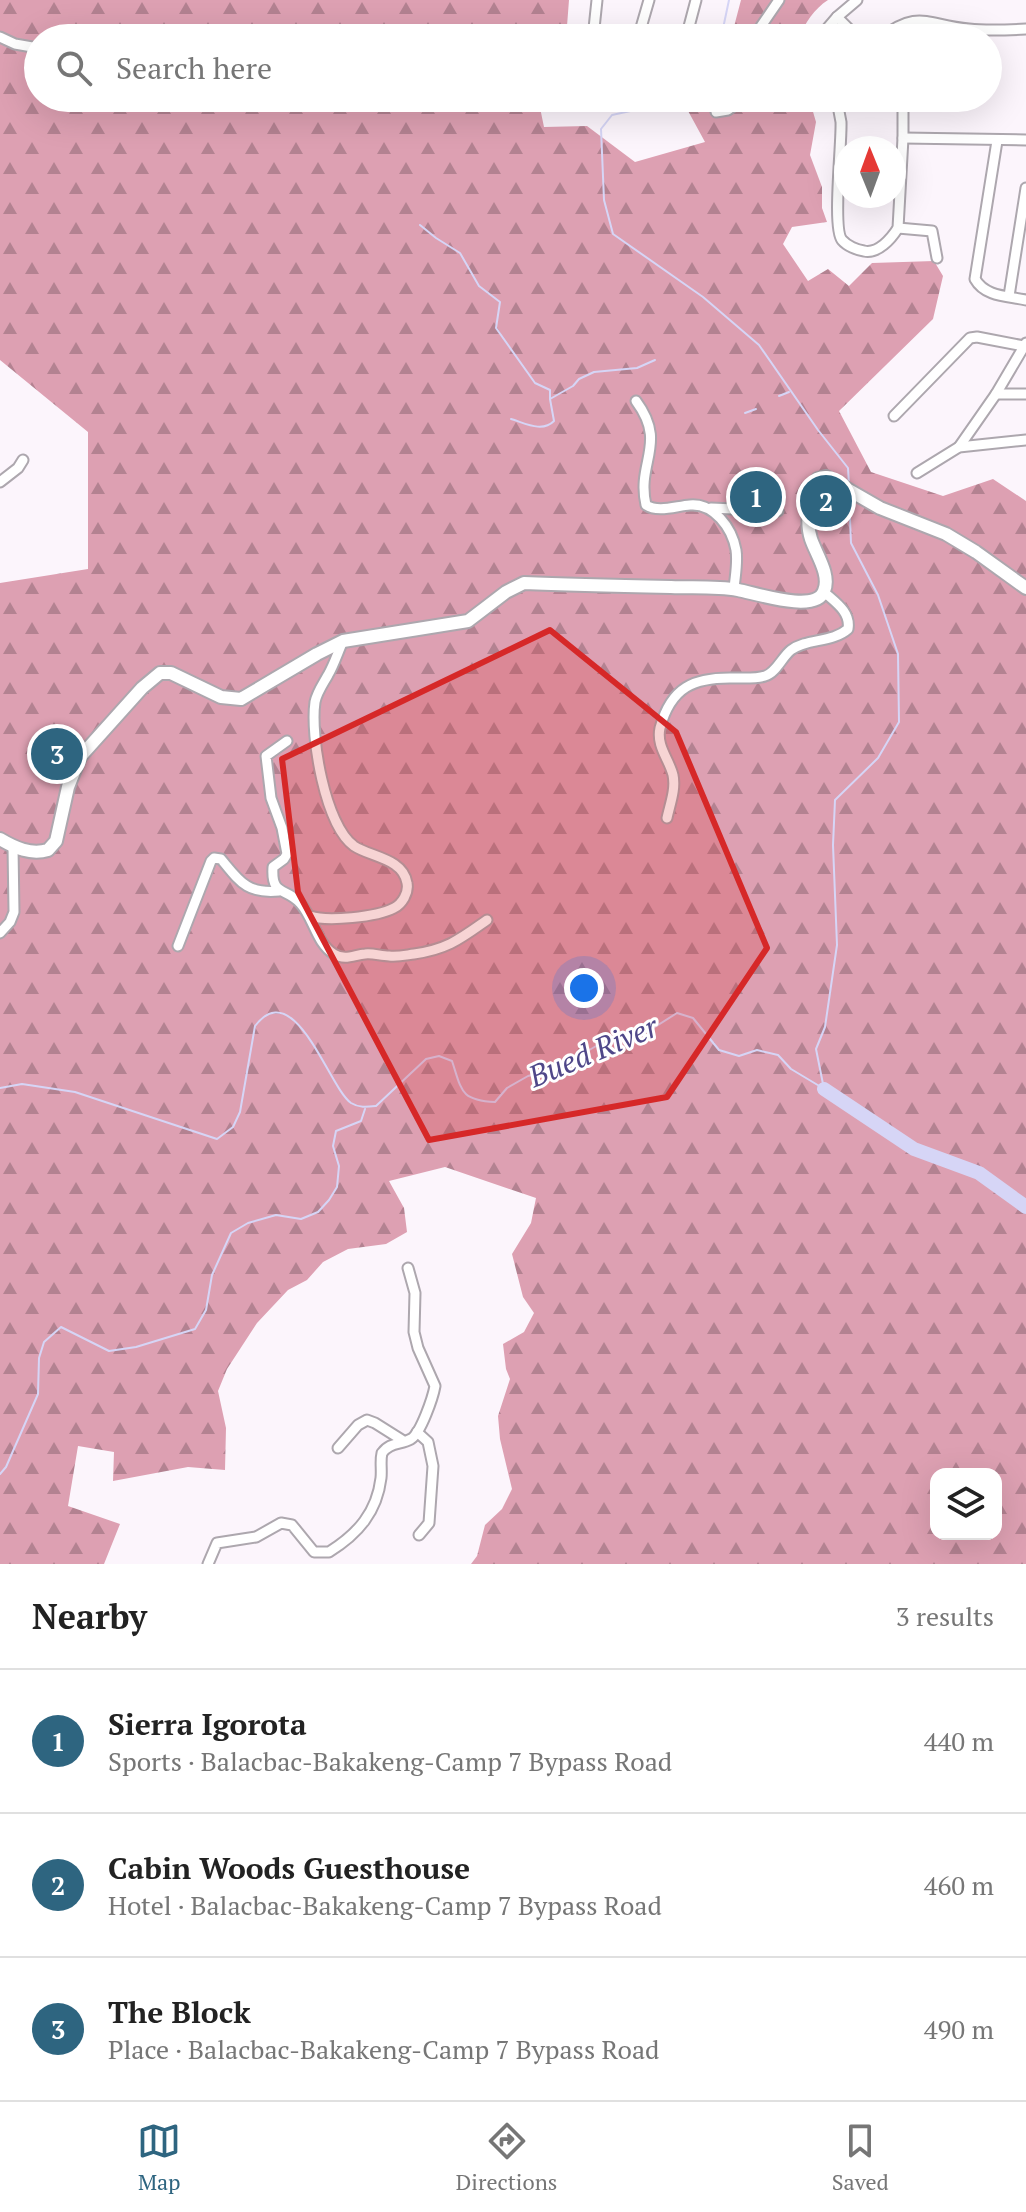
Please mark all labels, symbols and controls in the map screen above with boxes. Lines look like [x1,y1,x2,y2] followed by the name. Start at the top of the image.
[24,24,1002,112] search box
[52,46,96,90] icon: search
[116,48,272,88] text: Search here
[834,136,906,208] north arrow
[730,467,782,527] pin: 1
[800,471,852,531] pin: 2
[31,724,83,784] pin: 3
[564,968,604,1008] your location
[521,1005,665,1097] water label: Bued River
[930,1468,1002,1540] map controls
[930,1468,1002,1540] button: layers
[32,1594,147,1639] text: Nearby
[896,1599,994,1633] text: 3 results
[108,1704,307,1744] text: Sierra Igorota
[51,1724,65,1758] text: 1
[924,1724,994,1758] text: 440 m
[108,1744,672,1778] text: Sports · Balacbac-Bakakeng-Camp 7 Bypass Road
[108,1848,470,1888] text: Cabin Woods Guesthouse
[51,1868,65,1902] text: 2
[924,1868,994,1902] text: 460 m
[108,1888,662,1922] text: Hotel · Balacbac-Bakakeng-Camp 7 Bypass Road
[108,1992,251,2032] text: The Block
[51,2012,65,2046] text: 3
[924,2012,994,2046] text: 490 m
[108,2032,659,2066] text: Place · Balacbac-Bakakeng-Camp 7 Bypass Road
[137,2119,181,2196] tab: Map
[456,2119,557,2196] tab: Directions
[832,2119,889,2196] tab: Saved

